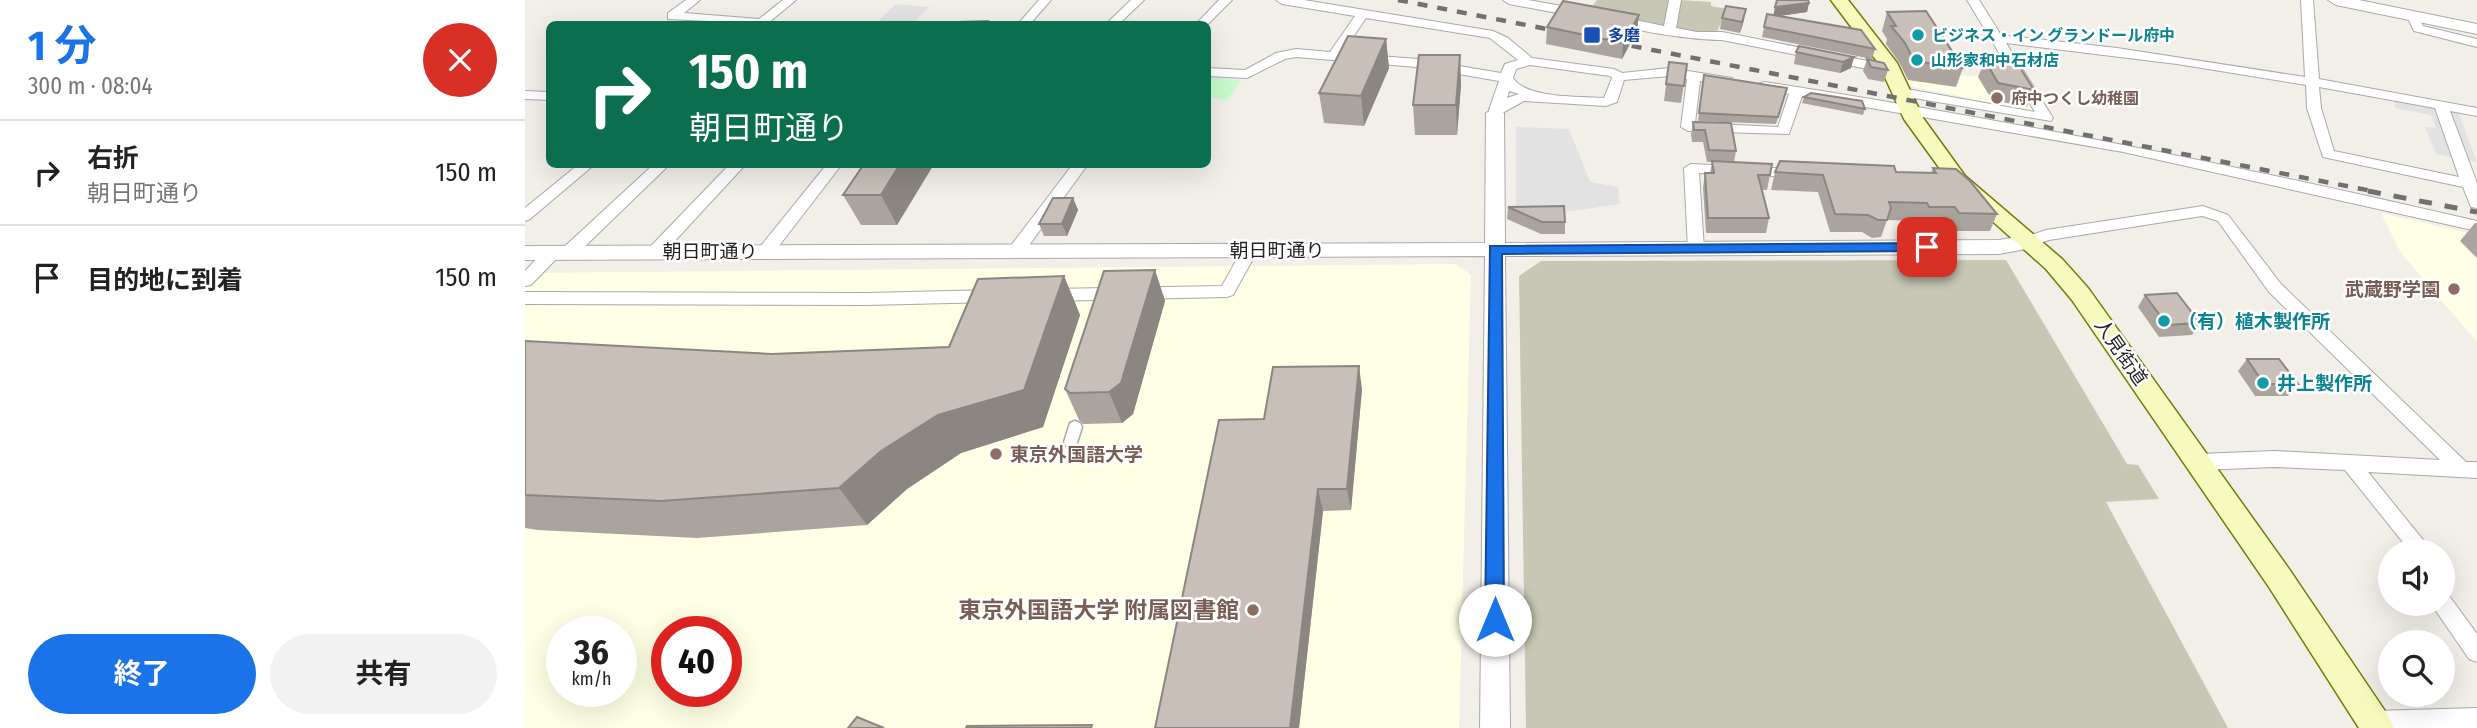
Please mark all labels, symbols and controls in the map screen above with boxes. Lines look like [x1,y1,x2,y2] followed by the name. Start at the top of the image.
[28,21,97,71] text: 1 分
[423,23,497,97] button: close
[1582,25,1602,45] marker: 多磨
[1608,26,1640,45] place label: 多磨
[1932,26,2175,45] place label: ビジネス・イン グランドール府中
[1910,27,1926,43] marker: ビジネス・イン グランドール府中
[689,42,808,101] text: 150 m
[574,49,665,140] icon: right
[1931,51,2059,70] place label: 山形家和中石材店
[1909,52,1925,68] marker: 山形家和中石材店
[28,72,153,100] text: 300 m · 08:04
[2011,89,2139,108] place label: 府中つくし幼稚園
[1989,90,2005,106] marker: 府中つくし幼稚園
[689,109,849,147] text: 朝日町通り
[87,143,139,174] text: 右折
[28,154,66,192] icon: right
[435,157,497,188] text: 150 m
[87,179,202,207] text: 朝日町通り
[1897,217,1957,277] pin
[1908,228,1946,266] icon: arrive
[1229,239,1325,262] street label: 朝日町通り
[662,240,758,263] street label: 朝日町通り
[28,259,66,297] icon: arrive
[435,262,497,293] text: 150 m
[87,265,243,296] text: 目的地に到着
[2345,278,2440,301] place label: 武蔵野学園
[2446,281,2462,297] marker: 武蔵野学園
[2178,310,2330,333] place label: （有）植木製作所
[2156,313,2172,329] marker: （有）植木製作所
[2090,314,2152,390] street label: 人見街道
[2277,372,2372,395] place label: 井上製作所
[2255,375,2271,391] marker: 井上製作所
[1010,443,1143,466] place label: 東京外国語大学
[988,446,1004,462] marker: 東京外国語大学
[2378,539,2455,707] map controls
[2378,539,2455,616] button: sound
[1458,583,1532,657] position arrow
[958,596,1239,624] place label: 東京外国語大学 附属図書館
[1245,602,1261,618] marker: 東京外国語大学 附属図書館
[651,616,742,707] speed limit sign: 40
[2378,630,2455,707] button: search
[574,631,609,673] text: 36
[28,634,256,714] button: 終了
[270,634,497,714] button: 共有
[571,668,612,690] text: km/h

